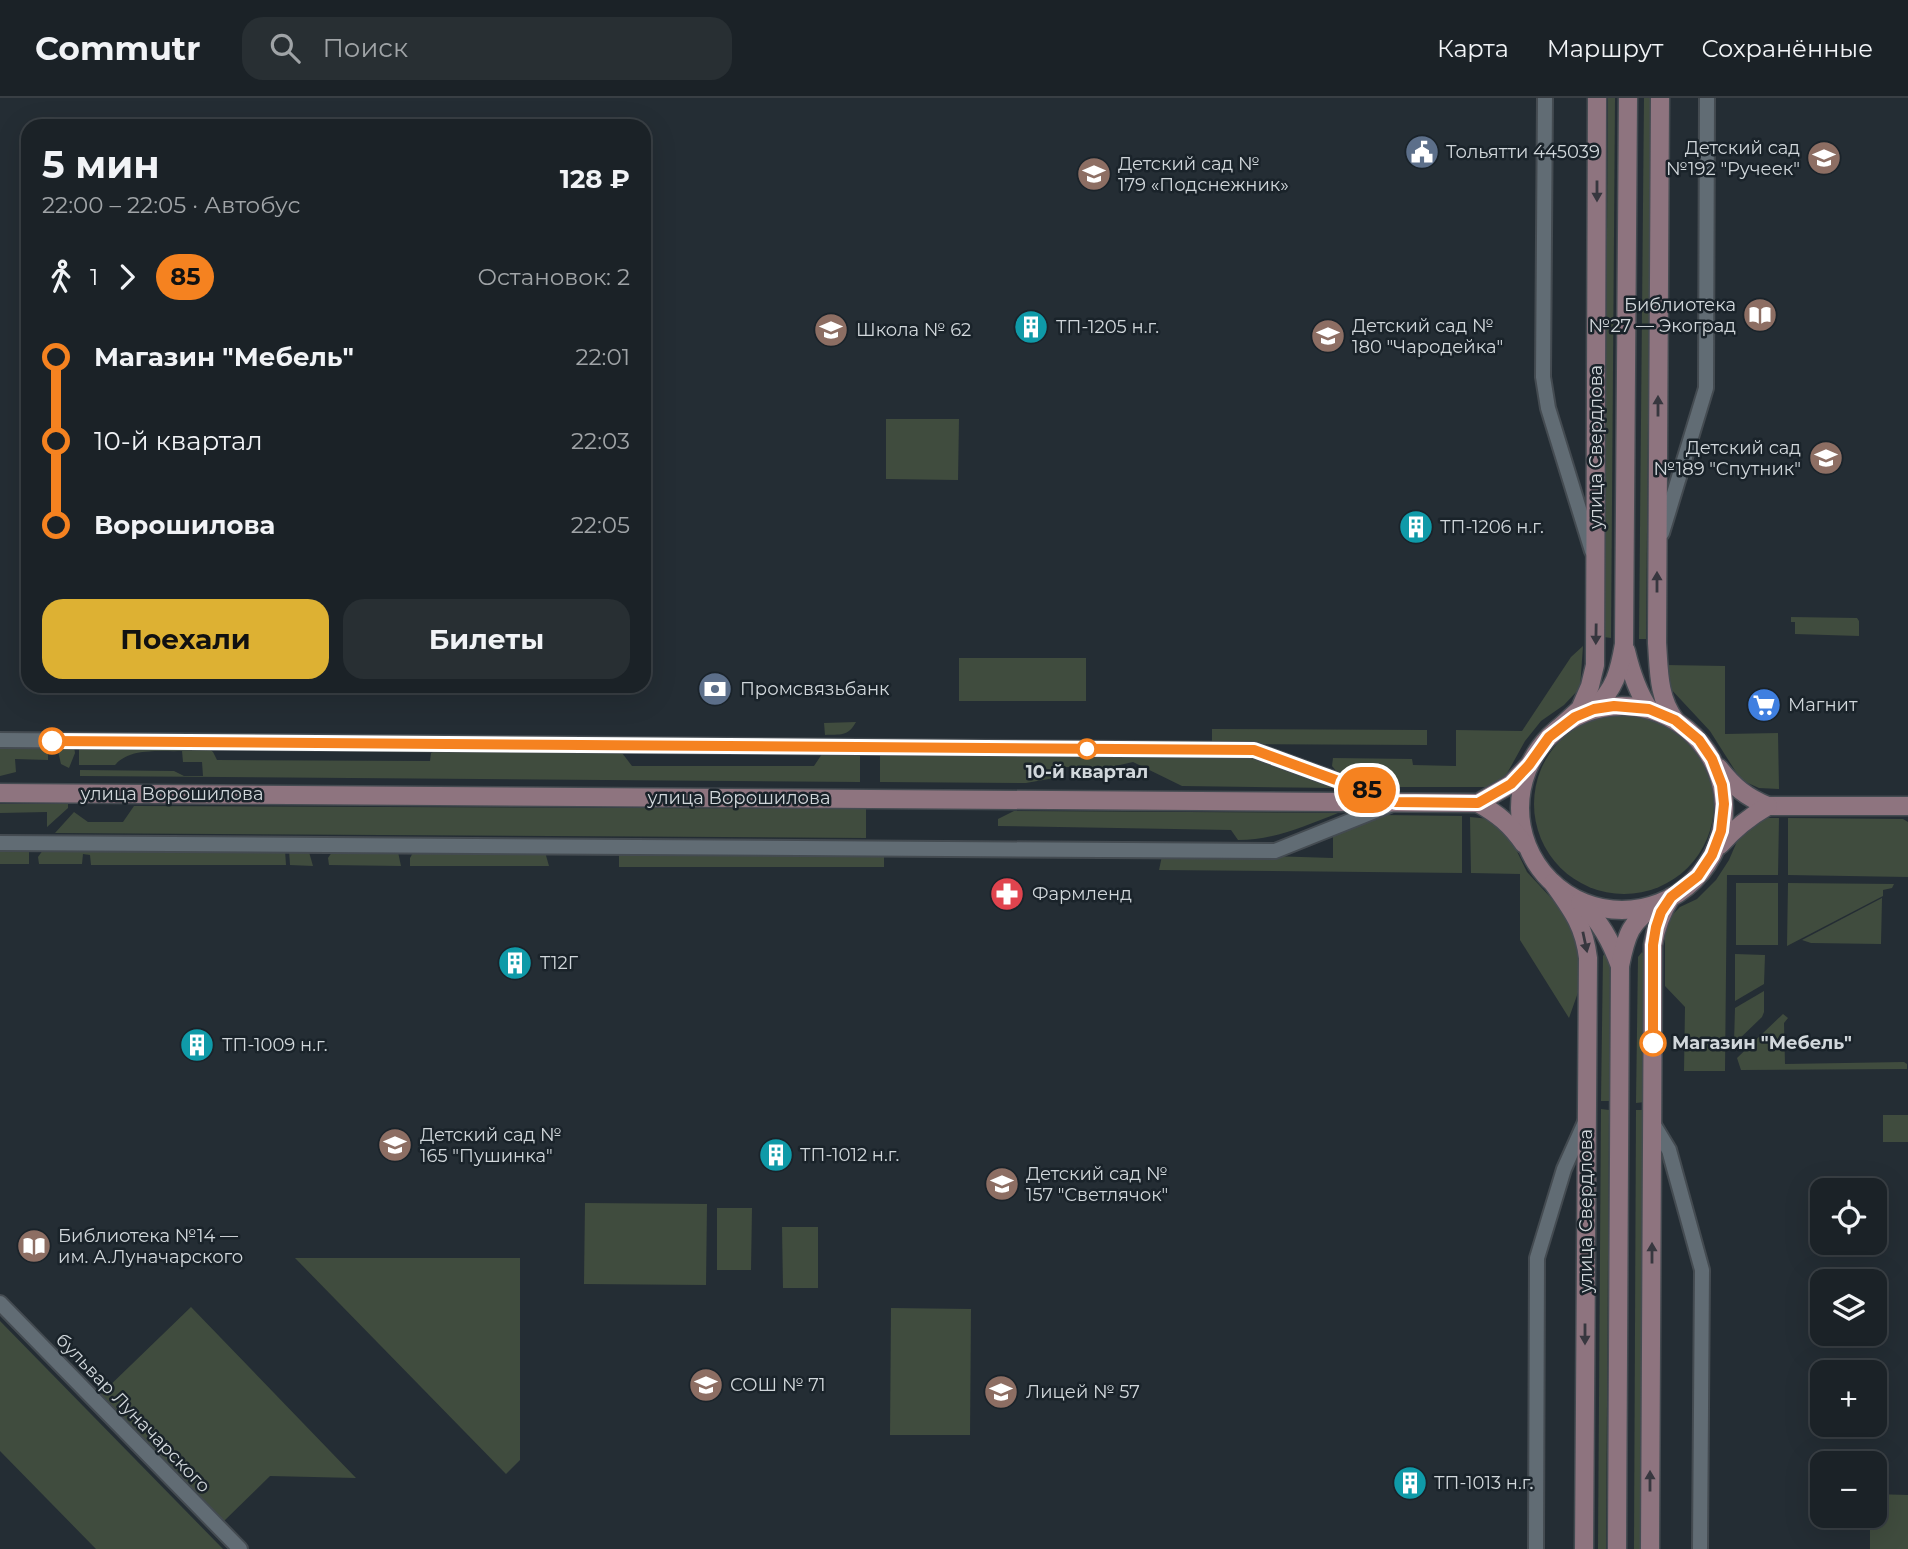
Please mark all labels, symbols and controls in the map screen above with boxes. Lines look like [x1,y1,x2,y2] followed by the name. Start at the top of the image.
[242,17,732,80] search box
[35,28,200,68] text: Commutr
[266,29,304,67] icon: search
[322,32,408,64] text: Поиск
[1437,34,1509,63] text: Карта
[1547,34,1663,63] text: Маршрут
[1701,34,1873,63] text: Сохранённые
[1403,133,1441,171] public building icon: Тольятти 445039
[1666,137,1800,180] place label: Детский сад №192 "Ручеек"
[1805,139,1843,177] school or university icon: Детский сад №192 "Ручеек"
[42,141,160,188] text: 5 мин
[1446,141,1600,163] place label: Тольятти 445039
[1118,153,1289,196] place label: Детский сад № 179 «Подснежник»
[1075,155,1113,193] school or university icon: Детский сад № 179 «Подснежник»
[560,163,630,195] text: 128 ₽
[1591,180,1603,202] one-way arrow
[42,191,300,219] text: 22:00 – 22:05 · Автобус
[42,258,80,296] icon: walk
[108,258,146,296] icon: forward
[170,262,200,291] text: 85
[90,263,98,291] text: 1
[478,263,630,291] text: Остановок: 2
[1588,294,1736,337] place label: Библиотека №27 — Экоград
[1741,296,1779,334] library icon: Библиотека №27 — Экоград
[1012,308,1050,346] building icon: ТП-1205 н.г.
[812,311,850,349] school or university icon: Школа № 62
[1352,315,1503,358] place label: Детский сад № 180 "Чародейка"
[1056,316,1159,338] place label: ТП-1205 н.г.
[1309,317,1347,355] school or university icon: Детский сад № 180 "Чародейка"
[856,319,971,341] place label: Школа № 62
[94,341,354,373] text: Магазин "Мебель"
[575,343,630,371] text: 22:01
[1585,365,1607,530] street label: улица Свердлова
[1652,394,1664,416] one-way arrow
[94,425,263,457] text: 10-й квартал
[571,427,630,455] text: 22:03
[1654,437,1801,480] place label: Детский сад №189 "Спутник"
[1807,439,1845,477] school or university icon: Детский сад №189 "Спутник"
[1397,508,1435,546] building icon: ТП-1206 н.г.
[94,509,275,541] text: Ворошилова
[571,511,630,539] text: 22:05
[1440,516,1544,538] place label: ТП-1206 н.г.
[1651,571,1663,593] one-way arrow
[42,599,329,679] button: Поехали
[343,599,630,679] button: Билеты
[1590,623,1602,645] one-way arrow
[696,670,734,708] bank icon: Промсвязьбанк
[740,678,890,700] place label: Промсвязьбанк
[1745,686,1783,724] supermarket icon: Магнит
[1788,694,1858,716] place label: Магнит
[39,728,65,754] unlabelled marker
[1077,739,1097,759] marker: 10-й квартал
[1026,761,1148,783] place label: 10-й квартал
[1336,767,1398,813] line badge: 85
[1352,775,1382,804] text: 85
[80,783,264,805] street label: улица Ворошилова
[647,787,831,809] street label: улица Ворошилова
[988,875,1026,913] pharmacy icon: Фармленд
[1032,883,1132,905] place label: Фармленд
[1580,931,1591,953] one-way arrow
[496,944,534,982] building icon: T12Г
[540,952,579,974] place label: T12Г
[178,1026,216,1064] building icon: ТП-1009 н.г.
[1640,1030,1666,1056] marker: Магазин "Мебель"
[1672,1032,1852,1054] place label: Магазин "Мебель"
[222,1034,328,1056] place label: ТП-1009 н.г.
[420,1124,562,1167] place label: Детский сад № 165 "Пушинка"
[376,1126,414,1164] school or university icon: Детский сад № 165 "Пушинка"
[1575,1129,1597,1294] street label: улица Свердлова
[757,1136,795,1174] building icon: ТП-1012 н.г.
[800,1144,899,1166] place label: ТП-1012 н.г.
[1026,1163,1168,1206] place label: Детский сад № 157 "Светлячок"
[983,1165,1021,1203] school or university icon: Детский сад № 157 "Светлячок"
[1810,1178,1887,1528] map controls
[1810,1178,1887,1255] button: locate
[58,1225,243,1268] place label: Библиотека №14 — им. А.Луначарского
[15,1227,53,1265] library icon: Библиотека №14 — им. А.Луначарского
[1646,1242,1658,1264] one-way arrow
[1810,1269,1887,1346] button: layers
[1579,1323,1591,1345] one-way arrow
[51,1329,215,1497] street label: бульвар Луначарского
[1810,1360,1887,1437] button: +
[687,1366,725,1404] school or university icon: СОШ № 71
[982,1373,1020,1411] school or university icon: Лицей № 57
[730,1374,826,1396] place label: СОШ № 71
[1026,1381,1140,1403] place label: Лицей № 57
[1810,1451,1887,1528] button: −
[1391,1464,1429,1502] building icon: ТП-1013 н.г.
[1644,1470,1656,1492] one-way arrow
[1434,1472,1533,1494] place label: ТП-1013 н.г.

